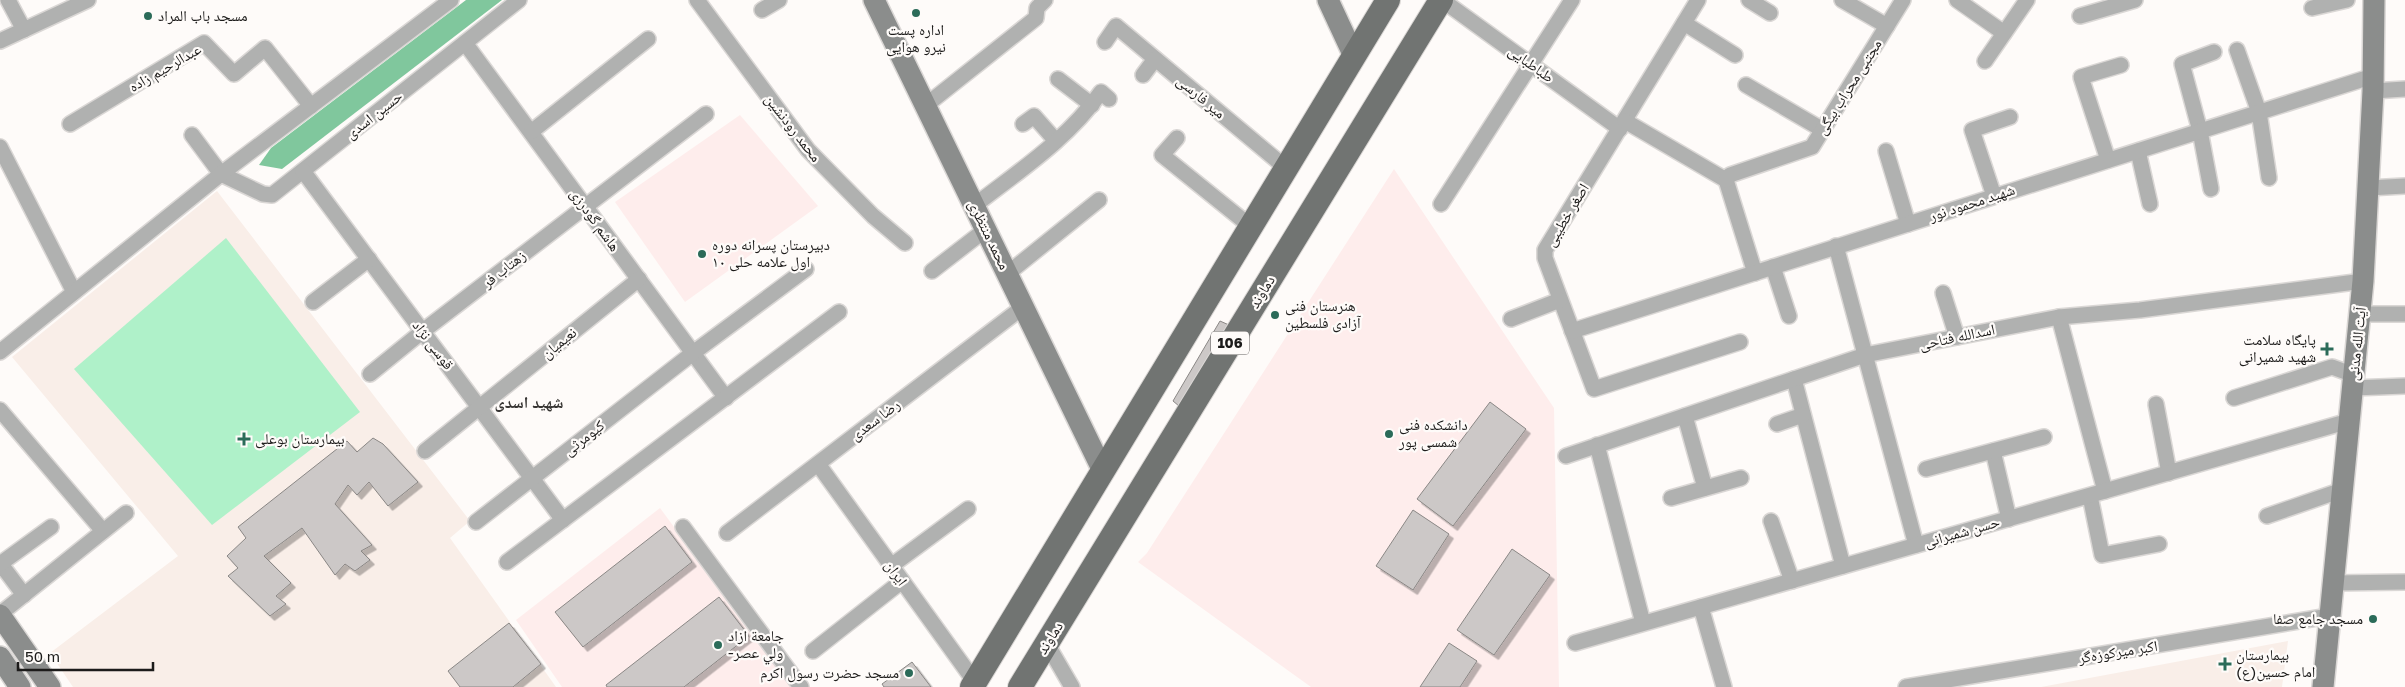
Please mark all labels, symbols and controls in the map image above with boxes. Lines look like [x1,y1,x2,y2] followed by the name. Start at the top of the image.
[158,6,248,25] place label: مسجد باب المراد
[910,7,922,19] marker: اداره پست نیرو هوایی
[142,10,154,22] marker: مسجد باب المراد
[886,20,946,57] place label: اداره پست نیرو هوایی
[1812,35,1886,139] street label: مجتبی محراب بیگی
[125,39,205,97] street label: عبدالرحیم زاده
[1504,41,1558,87] street label: طباطبایی
[1172,71,1230,123] street label: میر فارسی
[341,86,407,144] street label: حسین اسدی
[760,90,826,166] street label: محمد رودنشین
[1540,180,1594,250] street label: اصغر خطیبی
[1926,180,2017,226] street label: شهید محمود نور
[565,184,625,256] street label: هاشم گودرزی
[964,197,1015,273] street label: محمد منتظری
[712,235,830,272] place label: دبیرستان پسرانه دوره اول علامه حلی ۱۰
[477,246,530,292] street label: زهتاب فر
[696,248,708,260] marker: دبیرستان پسرانه دوره اول علامه حلی ۱۰
[1244,272,1279,312] street label: دماوند
[1285,296,1362,333] place label: هنرستان فنی آزادی فلسطین
[2343,305,2371,382] street label: آیت الله مدنی
[1269,309,1281,321] marker: هنرستان فنی آزادی فلسطین
[408,316,458,374] street label: قوسی نژاد
[1917,319,1997,355] street label: اسدالله فتاحی
[537,323,581,363] street label: نعیمیان
[2239,330,2316,367] place label: پایگاه سلامت شهید شمیرانی
[1211,332,1249,354] road number: 106
[2320,342,2334,356] marker: پایگاه سلامت شهید شمیرانی
[495,392,563,412] district label: شهید اسدی
[846,395,904,445] street label: رضا سعدی
[1398,415,1468,452] place label: دانشکده فنی شمسی پور
[559,416,609,460] street label: کیومرثی
[1383,428,1395,440] marker: دانشکده فنی شمسی پور
[255,429,345,449] place label: بیمارستان بوعلی
[237,432,251,446] marker: بیمارستان بوعلی
[1922,512,2002,552] street label: حسن شمیرانی
[880,556,912,590] street label: ایران
[2273,609,2363,629] place label: مسجد جامع صفا
[2367,613,2379,625] marker: مسجد جامع صفا
[1032,618,1067,658] street label: دماوند
[728,626,785,665] place label: جامعة ازاد -ولي عصر
[2076,636,2159,667] street label: اکبر میرکوزه‌گر
[712,639,724,651] marker: جامعة ازاد -ولي عصر
[18,640,152,672] scale bar
[2236,645,2315,682] place label: بیمارستان امام حسین(ع)
[25,647,60,665] text: 50 m
[2218,657,2232,671] marker: بیمارستان امام حسین(ع)
[760,663,899,683] place label: مسجد حضرت رسول اکرم
[903,667,915,679] marker: مسجد حضرت رسول اکرم

